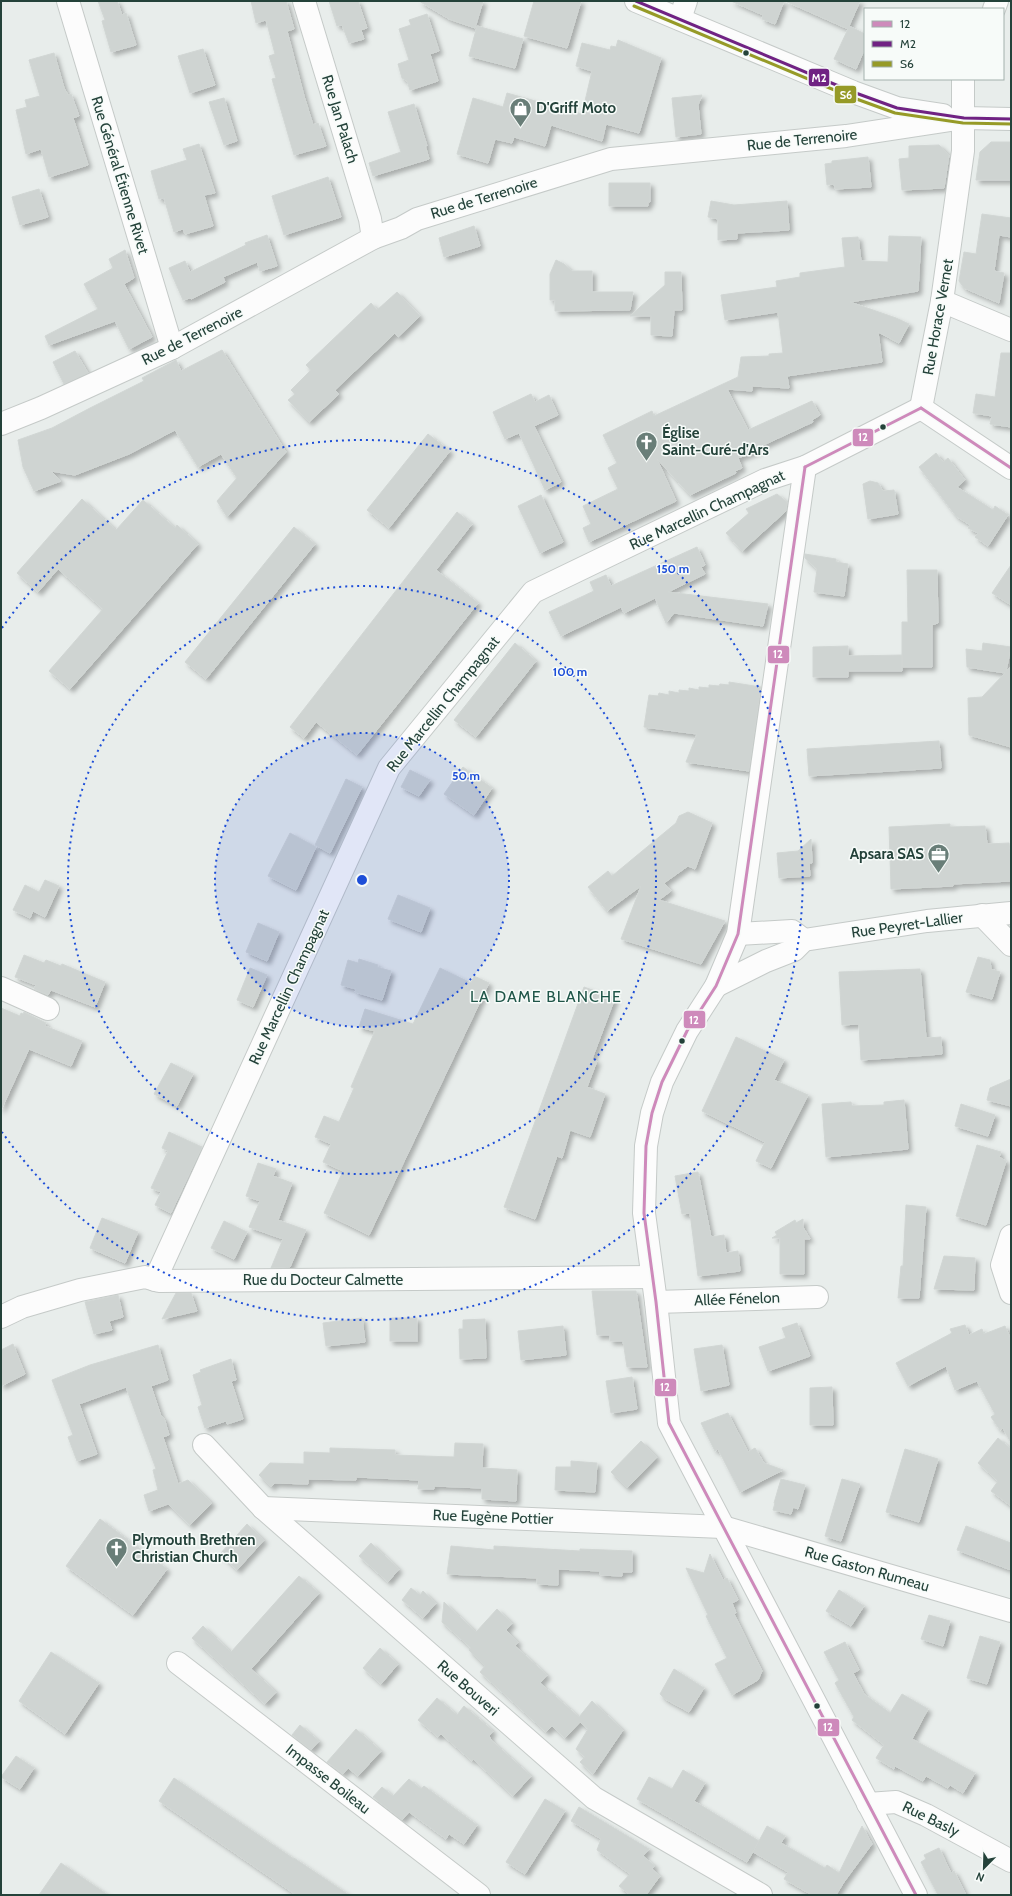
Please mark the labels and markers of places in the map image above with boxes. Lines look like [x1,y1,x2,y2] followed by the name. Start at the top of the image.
[741,48,751,58] unlabelled marker
[508,95,534,128] shop icon: D'Griff Moto
[536,99,616,117] place label: D'Griff Moto
[878,422,888,432] unlabelled marker
[662,423,769,459] place label: Église Saint-Curé-d'Ars
[634,429,660,462] church icon: Église Saint-Curé-d'Ars
[926,841,952,874] office icon: Apsara SAS
[850,845,924,863] place label: Apsara SAS
[355,873,369,887] centre of rings
[677,1036,687,1046] unlabelled marker
[132,1531,256,1566] place label: Plymouth Brethren Christian Church
[104,1536,130,1569] church icon: Plymouth Brethren Christian Church
[812,1701,822,1711] unlabelled marker

